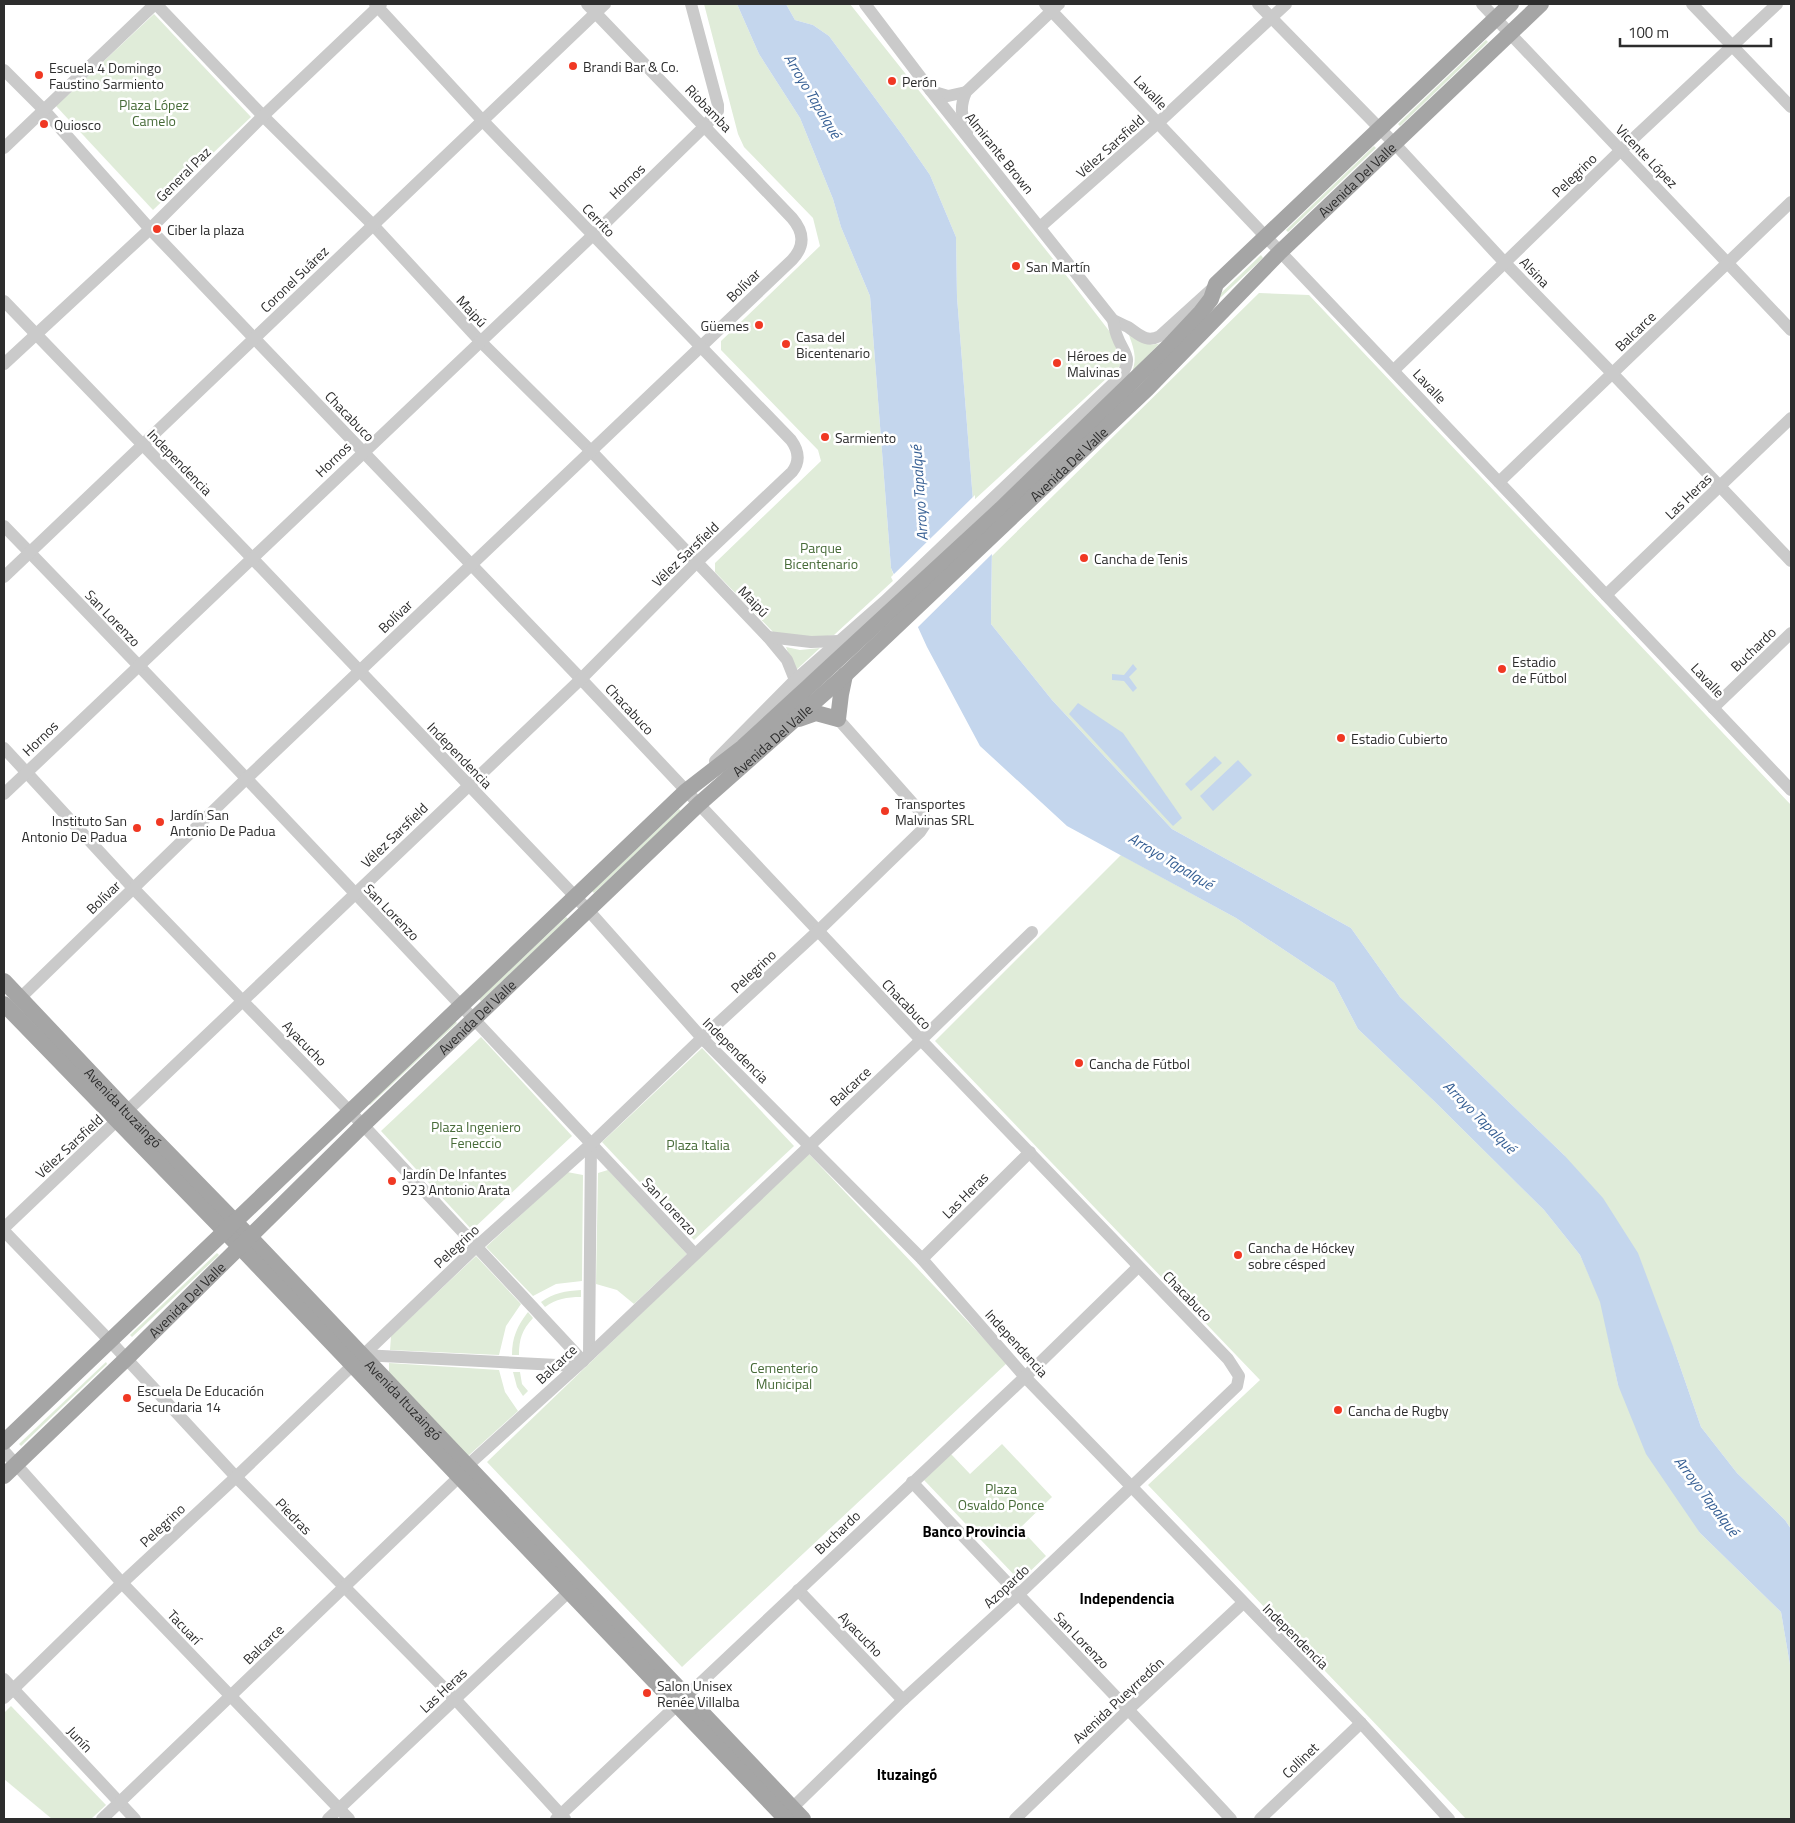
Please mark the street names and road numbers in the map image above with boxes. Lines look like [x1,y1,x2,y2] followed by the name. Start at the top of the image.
[1129,70,1173,114] street label: Lavalle
[681,79,737,137] street label: Riobamba
[961,108,1039,198] street label: Almirante Brown
[1071,109,1149,183] street label: Vélez Sarsfield
[1611,119,1683,193] street label: Vicente López
[1313,137,1400,222] street label: Avenida Del Valle
[151,142,215,206] street label: General Paz
[1547,148,1601,202] street label: Pelegrino
[604,158,650,204] street label: Hornos
[578,198,620,242] street label: Cerrito
[255,241,333,317] street label: Coronel Suárez
[1515,252,1555,292] street label: Alsina
[721,263,765,307] street label: Bolívar
[452,290,492,332] street label: Maipú
[1610,306,1660,356] street label: Balcarce
[1408,364,1452,408] street label: Lavalle
[320,386,380,446] street label: Chacabuco
[1024,421,1112,506] street label: Avenida Del Valle
[143,424,217,500] street label: Independencia
[310,436,356,482] street label: Hornos
[1660,468,1716,524] street label: Las Heras
[647,517,723,591] street label: Vélez Sarsfield
[734,581,774,621] street label: Maipú
[80,585,146,651] street label: San Lorenzo
[373,594,417,638] street label: Bolívar
[1726,622,1780,676] street label: Buchardo
[1686,658,1730,702] street label: Lavalle
[601,679,659,739] street label: Chacabuco
[727,698,817,781] street label: Avenida Del Valle
[17,715,63,761] street label: Hornos
[423,717,497,793] street label: Independencia
[356,798,432,872] street label: Vélez Sarsfield
[81,875,125,919] street label: Bolívar
[359,879,425,945] street label: San Lorenzo
[725,944,781,998] street label: Pelegrino
[433,974,520,1059] street label: Avenida Del Valle
[877,974,937,1034] street label: Chacabuco
[698,1012,774,1088] street label: Independencia
[278,1015,332,1071] street label: Ayacucho
[825,1061,875,1111] street label: Balcarce
[80,1062,167,1152] street label: Avenida Ituzaingó
[30,1109,108,1183] street label: Vélez Sarsfield
[937,1167,993,1223] street label: Las Heras
[638,1172,702,1240] street label: San Lorenzo
[428,1219,484,1273] street label: Pelegrino
[143,1256,230,1342] street label: Avenida Del Valle
[1158,1266,1218,1326] street label: Chacabuco
[981,1304,1053,1382] street label: Independencia
[531,1339,581,1389] street label: Balcarce
[361,1354,448,1444] street label: Avenida Ituzaingó
[271,1493,317,1539] street label: Piedras
[134,1498,190,1552] street label: Pelegrino
[809,1505,865,1559] street label: Buchardo
[978,1559,1034,1613] street label: Azopardo
[1258,1598,1334,1674] street label: Independencia
[163,1605,208,1650] street label: Tacuarí
[834,1606,888,1662] street label: Ayacucho
[1049,1607,1115,1673] street label: San Lorenzo
[238,1619,288,1669] street label: Balcarce
[1068,1652,1168,1748] street label: Avenida Pueyrredón
[415,1662,471,1718] street label: Las Heras
[62,1721,98,1757] street label: Junín
[1277,1737,1323,1783] street label: Collinet

